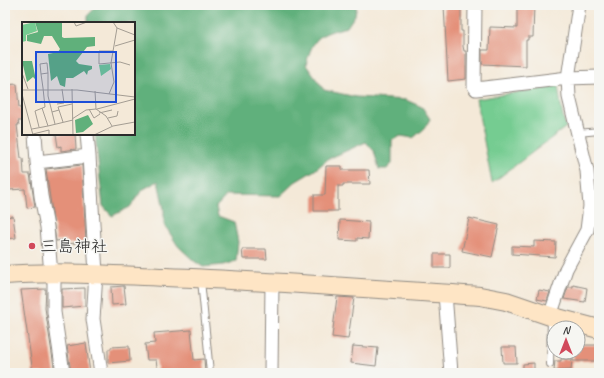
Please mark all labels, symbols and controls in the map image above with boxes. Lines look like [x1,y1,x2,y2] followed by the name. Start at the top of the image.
[22,22,135,135] inset map
[40,236,108,257] place label: 三島神社
[27,241,37,251] marker: 三島神社
[546,320,586,360] north arrow
[563,323,572,337] text: N

